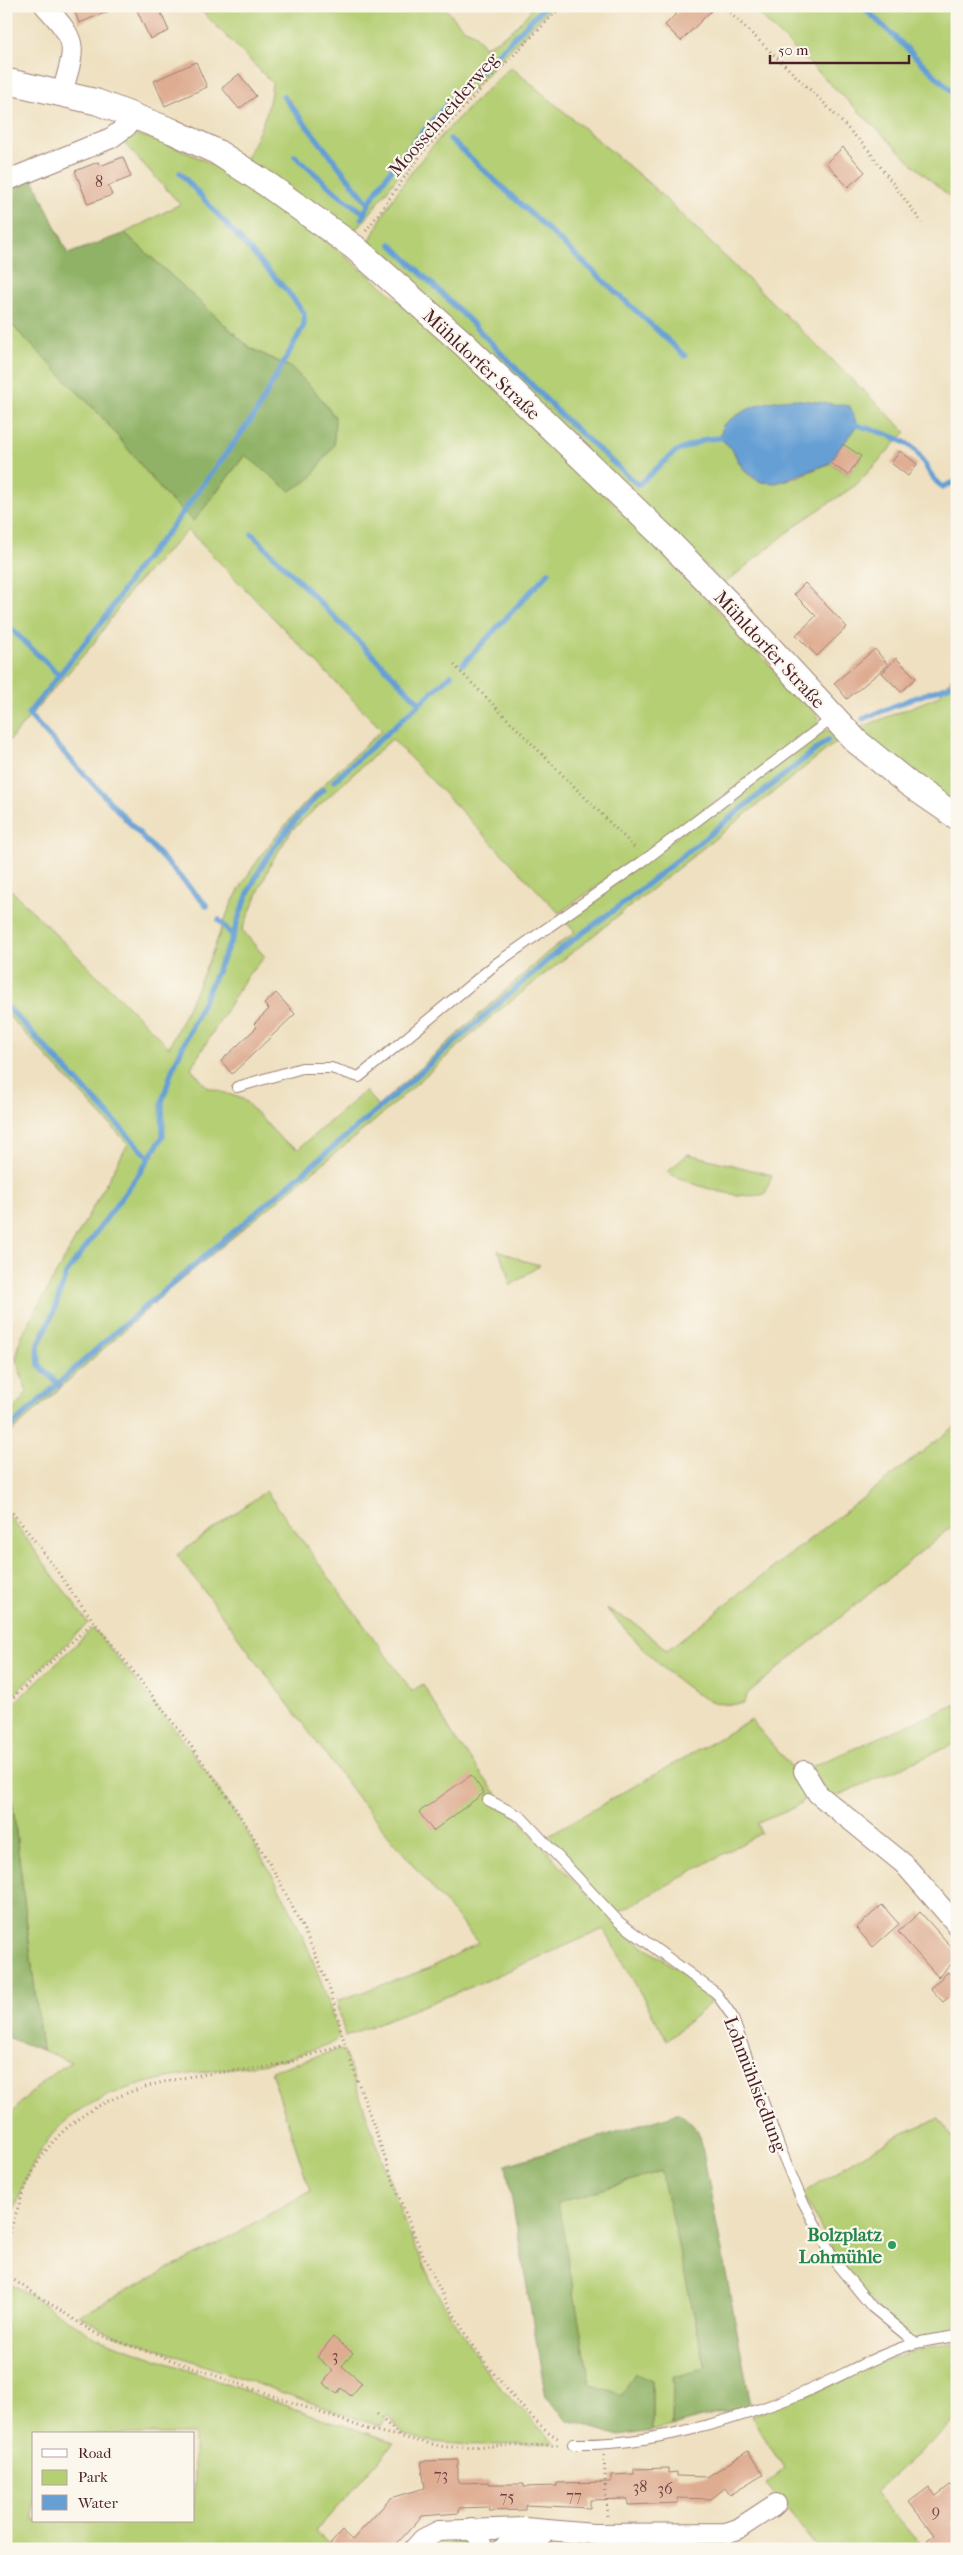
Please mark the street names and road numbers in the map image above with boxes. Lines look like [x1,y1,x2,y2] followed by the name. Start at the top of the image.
[384,48,504,181] street label: Moosschneiderweg
[418,305,545,425] street label: Mühldorfer Straße
[709,586,829,713] street label: Mühldorfer Straße
[719,2014,791,2156] street label: Lohmühlsiedlung

